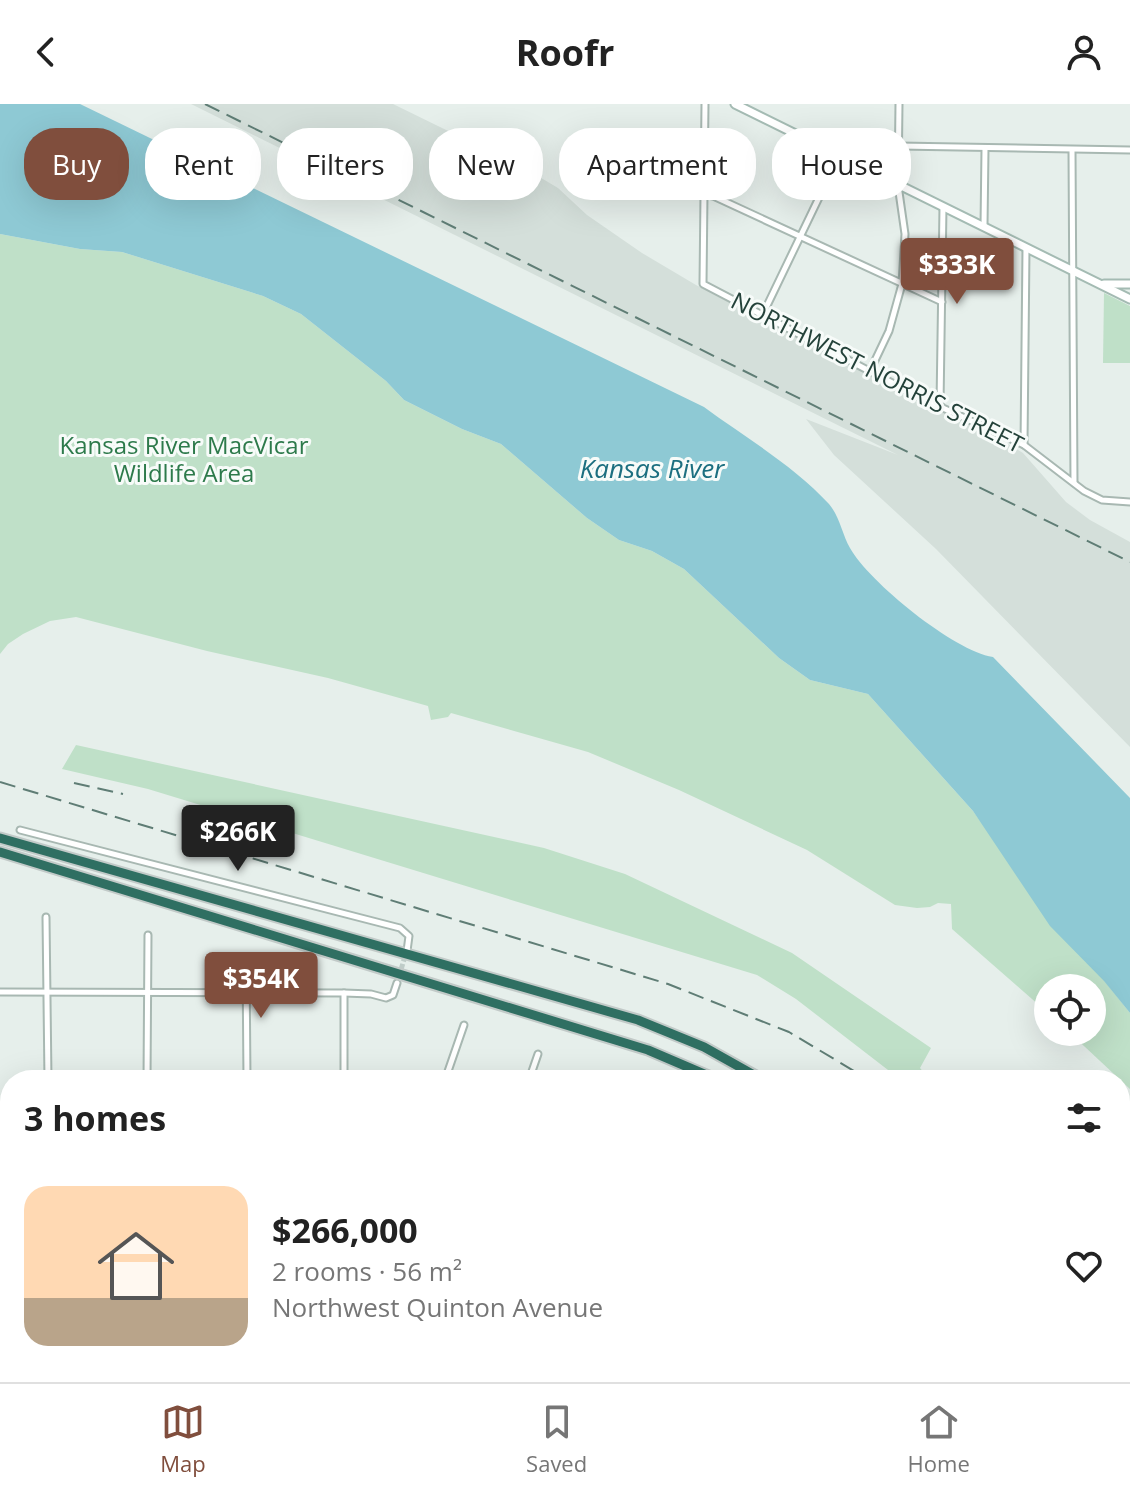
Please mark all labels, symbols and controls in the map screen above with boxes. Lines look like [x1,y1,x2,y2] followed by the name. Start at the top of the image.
[516,28,614,77] text: Roofr
[24,30,68,74] icon: back
[1062,30,1106,74] icon: person
[24,128,129,200] chip: Buy
[145,128,261,200] chip: Rent
[277,128,413,200] chip: Filters
[429,128,543,200] chip: New
[559,128,756,200] chip: Apartment
[772,128,911,200] chip: House
[901,238,1013,306] pin: $333K
[919,246,995,282] text: $333K
[726,283,1030,460] street label: NORTHWEST NORRIS STREET
[60,428,309,489] park label: Kansas River MacVicar Wildlife Area
[580,450,726,486] water label: Kansas River
[182,805,294,873] pin: $266K
[200,813,276,849] text: $266K
[205,952,317,1020] pin: $354K
[223,960,299,996] text: $354K
[1034,974,1106,1046] map controls
[1034,974,1106,1046] button: locate
[24,1095,166,1141] text: 3 homes
[1062,1096,1106,1140] icon: filters
[272,1207,418,1253] text: $266,000
[88,1218,184,1314] icon: home
[1062,1244,1106,1288] icon: heart
[272,1253,462,1289] text: 2 rooms · 56 m²
[272,1289,603,1325] text: Northwest Quinton Avenue
[160,1400,206,1478] tab: Map
[526,1400,587,1478] tab: Saved
[908,1400,970,1478] tab: Home

